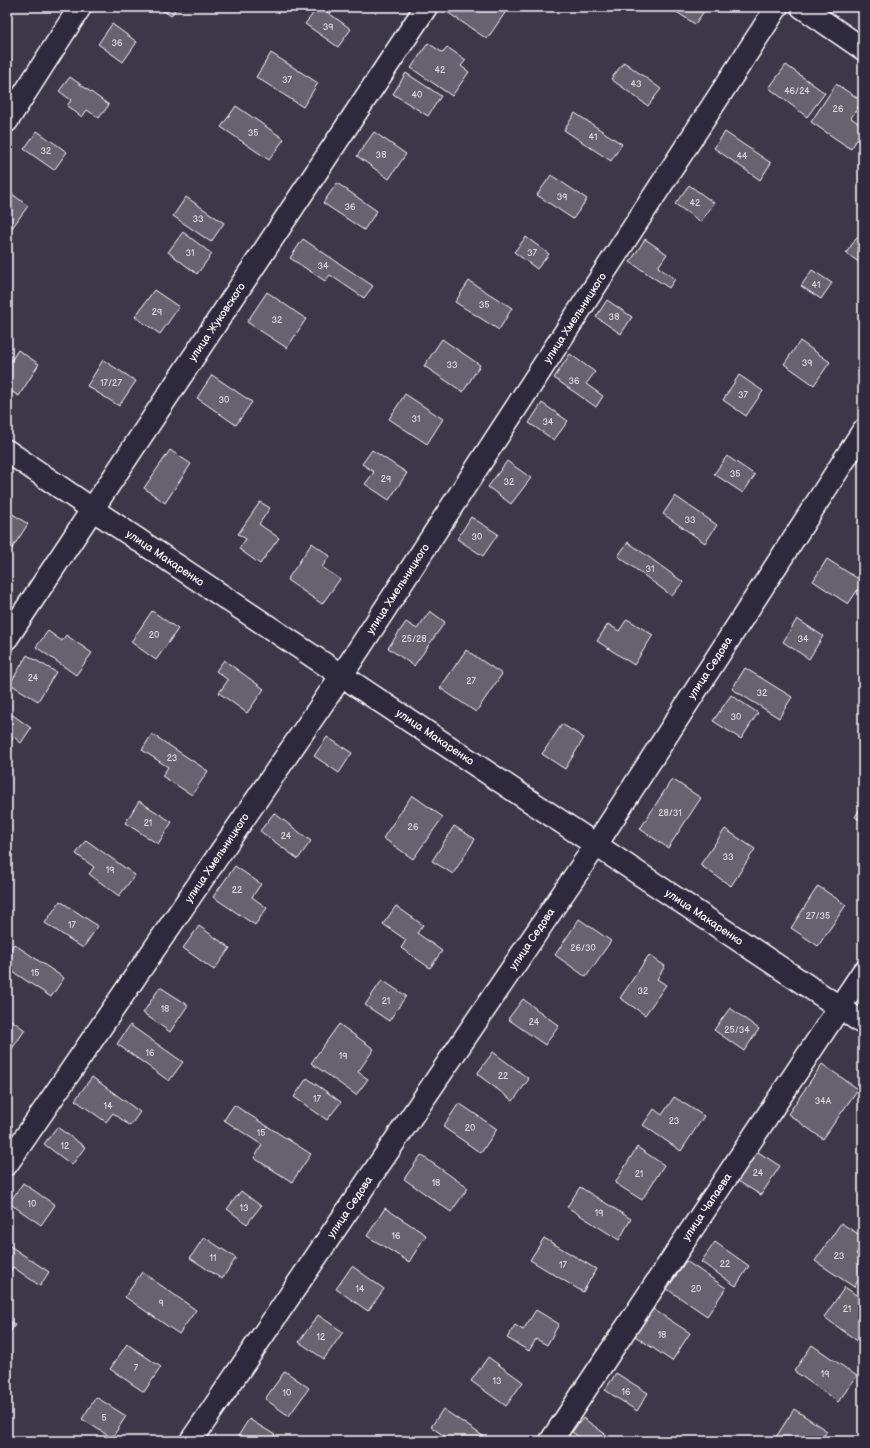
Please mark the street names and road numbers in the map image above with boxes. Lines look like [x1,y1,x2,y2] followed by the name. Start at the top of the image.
[541,270,609,366] street label: улица Хмельницкого
[186,280,248,364] street label: улица Жуковского
[124,527,207,589] street label: улица Макаренко
[364,541,432,637] street label: улица Хмельницкого
[685,634,735,702] street label: улица Седова
[394,706,477,768] street label: улица Макаренко
[182,811,252,905] street label: улица Хмельницкого
[663,886,746,948] street label: улица Макаренко
[507,905,558,972] street label: улица Седова
[680,1170,735,1243] street label: улица Чапаева
[325,1173,376,1240] street label: улица Седова

